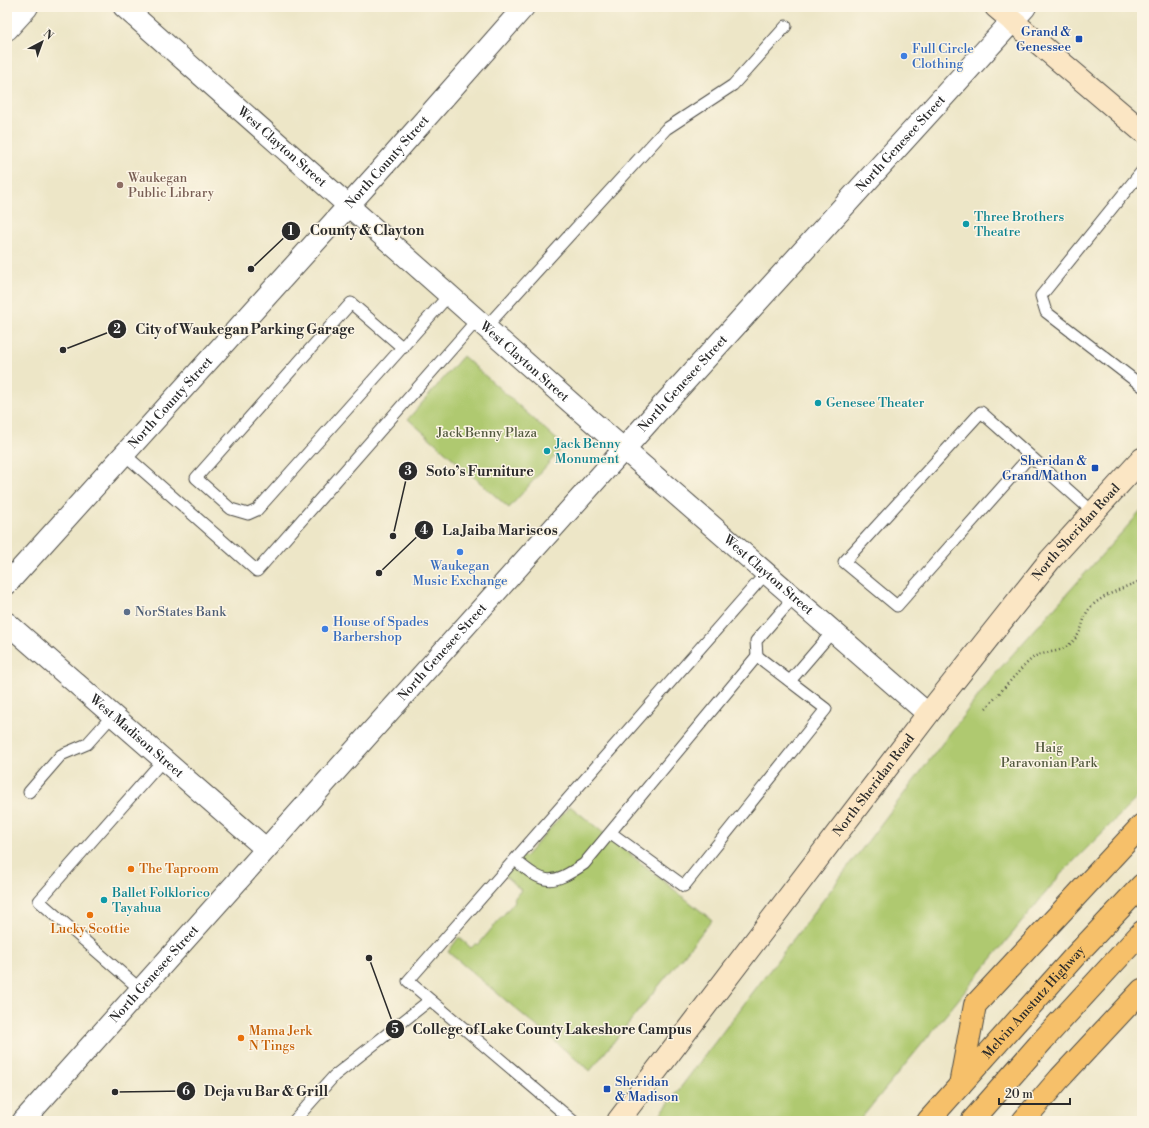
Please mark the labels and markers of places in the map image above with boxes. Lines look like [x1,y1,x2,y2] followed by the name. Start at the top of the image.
[1016,24,1072,55] place label: Grand & Genessee
[1074,34,1084,44] marker: Grand & Genessee
[912,41,974,72] place label: Full Circle Clothing
[899,51,909,61] marker: Full Circle Clothing
[127,170,215,201] place label: Waukegan Public Library
[115,180,125,190] marker: Waukegan Public Library
[974,209,1064,240] place label: Three Brothers Theatre
[281,218,432,244] callout: County & Clayton
[961,219,971,229] marker: Three Brothers Theatre
[107,316,362,342] callout: City of Waukegan Parking Garage
[826,395,925,411] place label: Genesee Theater
[813,398,823,408] marker: Genesee Theater
[554,436,621,467] place label: Jack Benny Monument
[542,446,552,456] marker: Jack Benny Monument
[1002,453,1088,484] place label: Sheridan & Grand/Mathon
[398,458,542,484] callout: Soto’s Furniture
[1090,463,1100,473] marker: Sheridan & Grand/Mathon
[414,517,565,543] callout: La Jaiba Mariscos
[455,547,465,557] marker: Waukegan Music Exchange
[412,558,508,589] place label: Waukegan Music Exchange
[135,604,227,620] place label: NorStates Bank
[122,607,132,617] marker: NorStates Bank
[332,614,429,645] place label: House of Spades Barbershop
[320,624,330,634] marker: House of Spades Barbershop
[139,861,219,877] place label: The Taproom
[126,864,136,874] marker: The Taproom
[111,885,210,916] place label: Ballet Folklorico Tayahua
[99,895,109,905] marker: Ballet Folklorico Tayahua
[85,910,95,920] marker: Lucky Scottie
[50,921,130,937] place label: Lucky Scottie
[385,1016,700,1042] callout: College of Lake County Lakeshore Campus
[249,1023,313,1054] place label: Mama Jerk N Tings
[236,1033,246,1043] marker: Mama Jerk N Tings
[615,1074,679,1105] place label: Sheridan & Madison
[176,1078,336,1104] callout: Deja vu Bar & Grill
[602,1084,612,1094] marker: Sheridan & Madison

